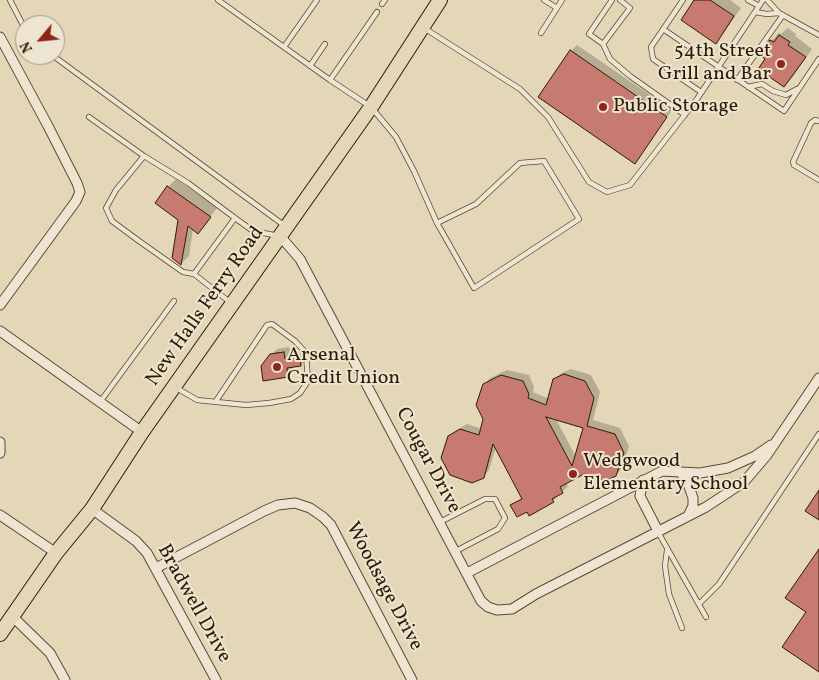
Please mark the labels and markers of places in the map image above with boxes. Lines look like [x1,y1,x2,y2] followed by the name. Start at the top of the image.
[658,40,771,87] place label: 54th Street Grill and Bar
[775,58,787,70] marker: 54th Street Grill and Bar
[613,95,738,119] place label: Public Storage
[597,101,609,113] marker: Public Storage
[287,344,400,391] place label: Arsenal Credit Union
[271,361,283,373] marker: Arsenal Credit Union
[583,450,748,497] place label: Wedgwood Elementary School
[567,468,579,480] marker: Wedgwood Elementary School

